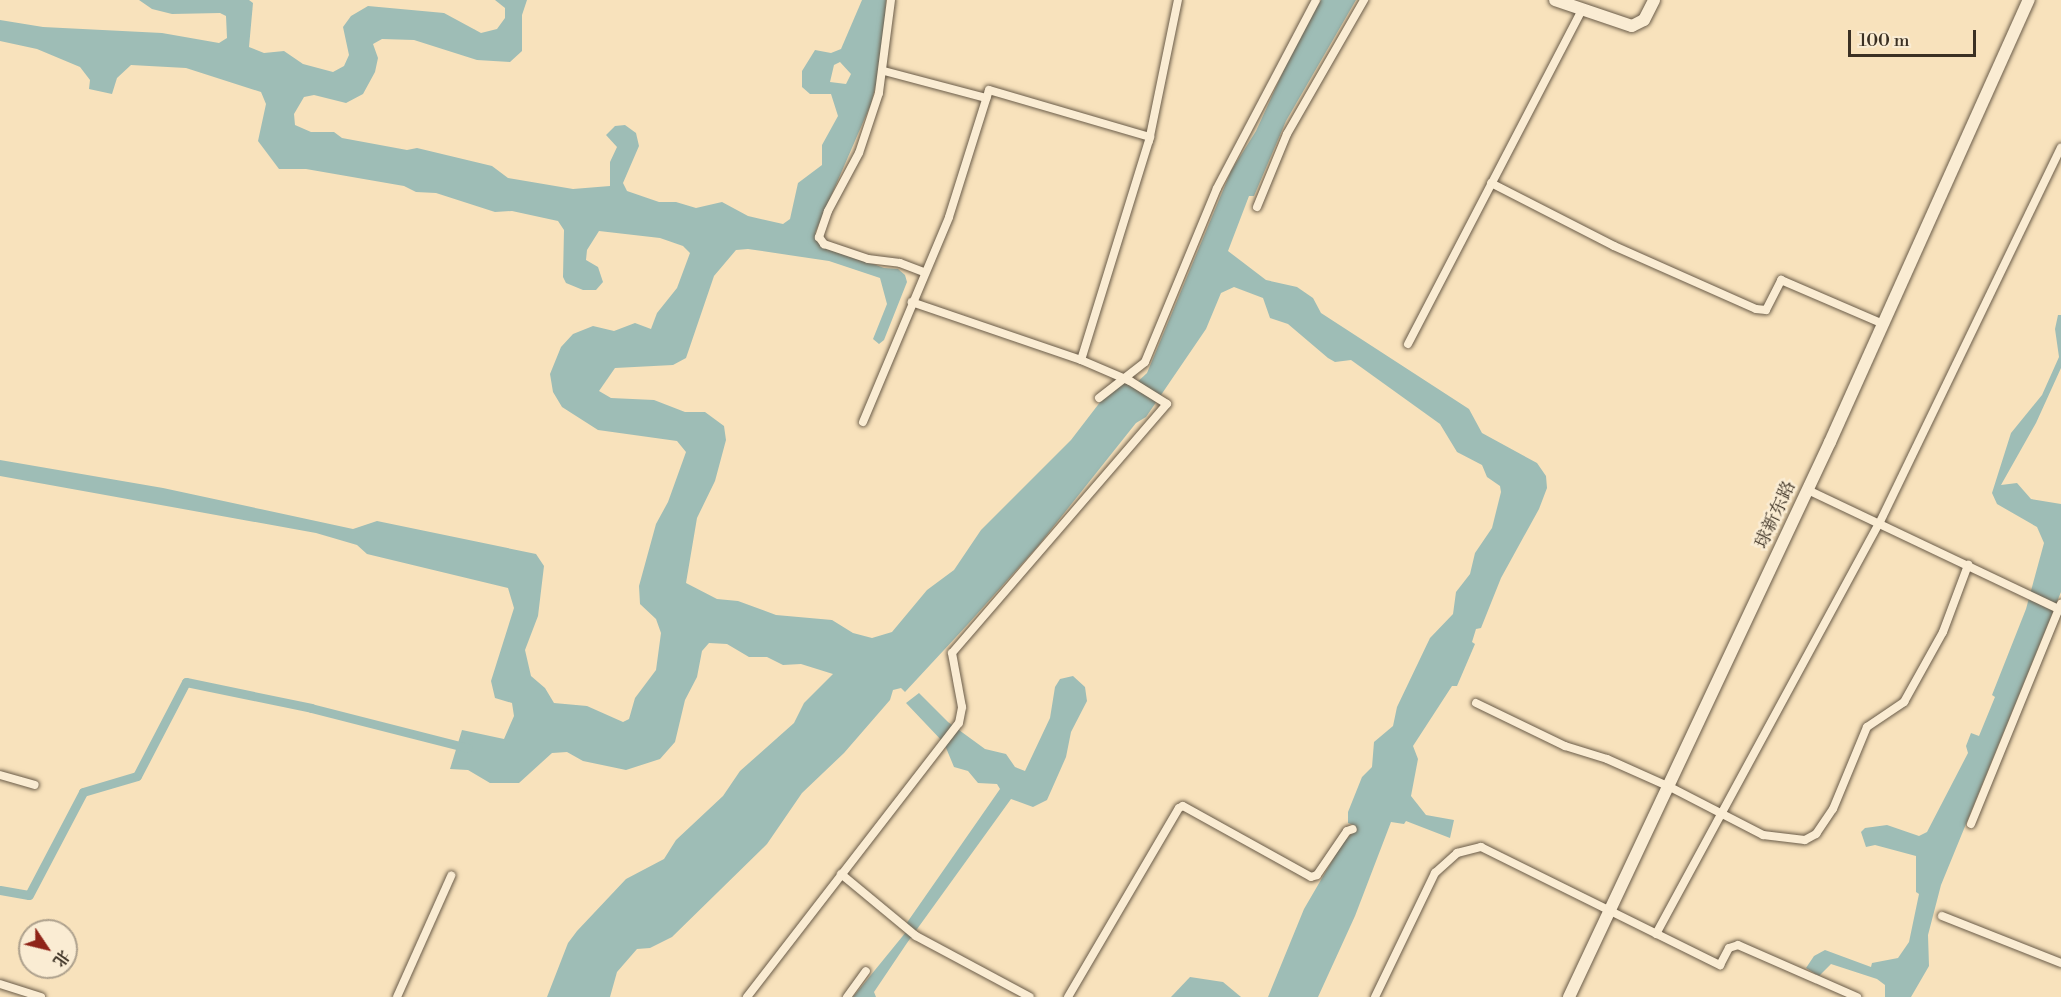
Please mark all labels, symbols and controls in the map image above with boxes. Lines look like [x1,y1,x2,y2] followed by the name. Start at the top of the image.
[1851,18,1978,56] scale bar
[1859,29,1910,52] text: 100 m
[1751,478,1801,552] street label: 球新东路
[18,919,78,979] north arrow
[48,946,74,970] text: 北

